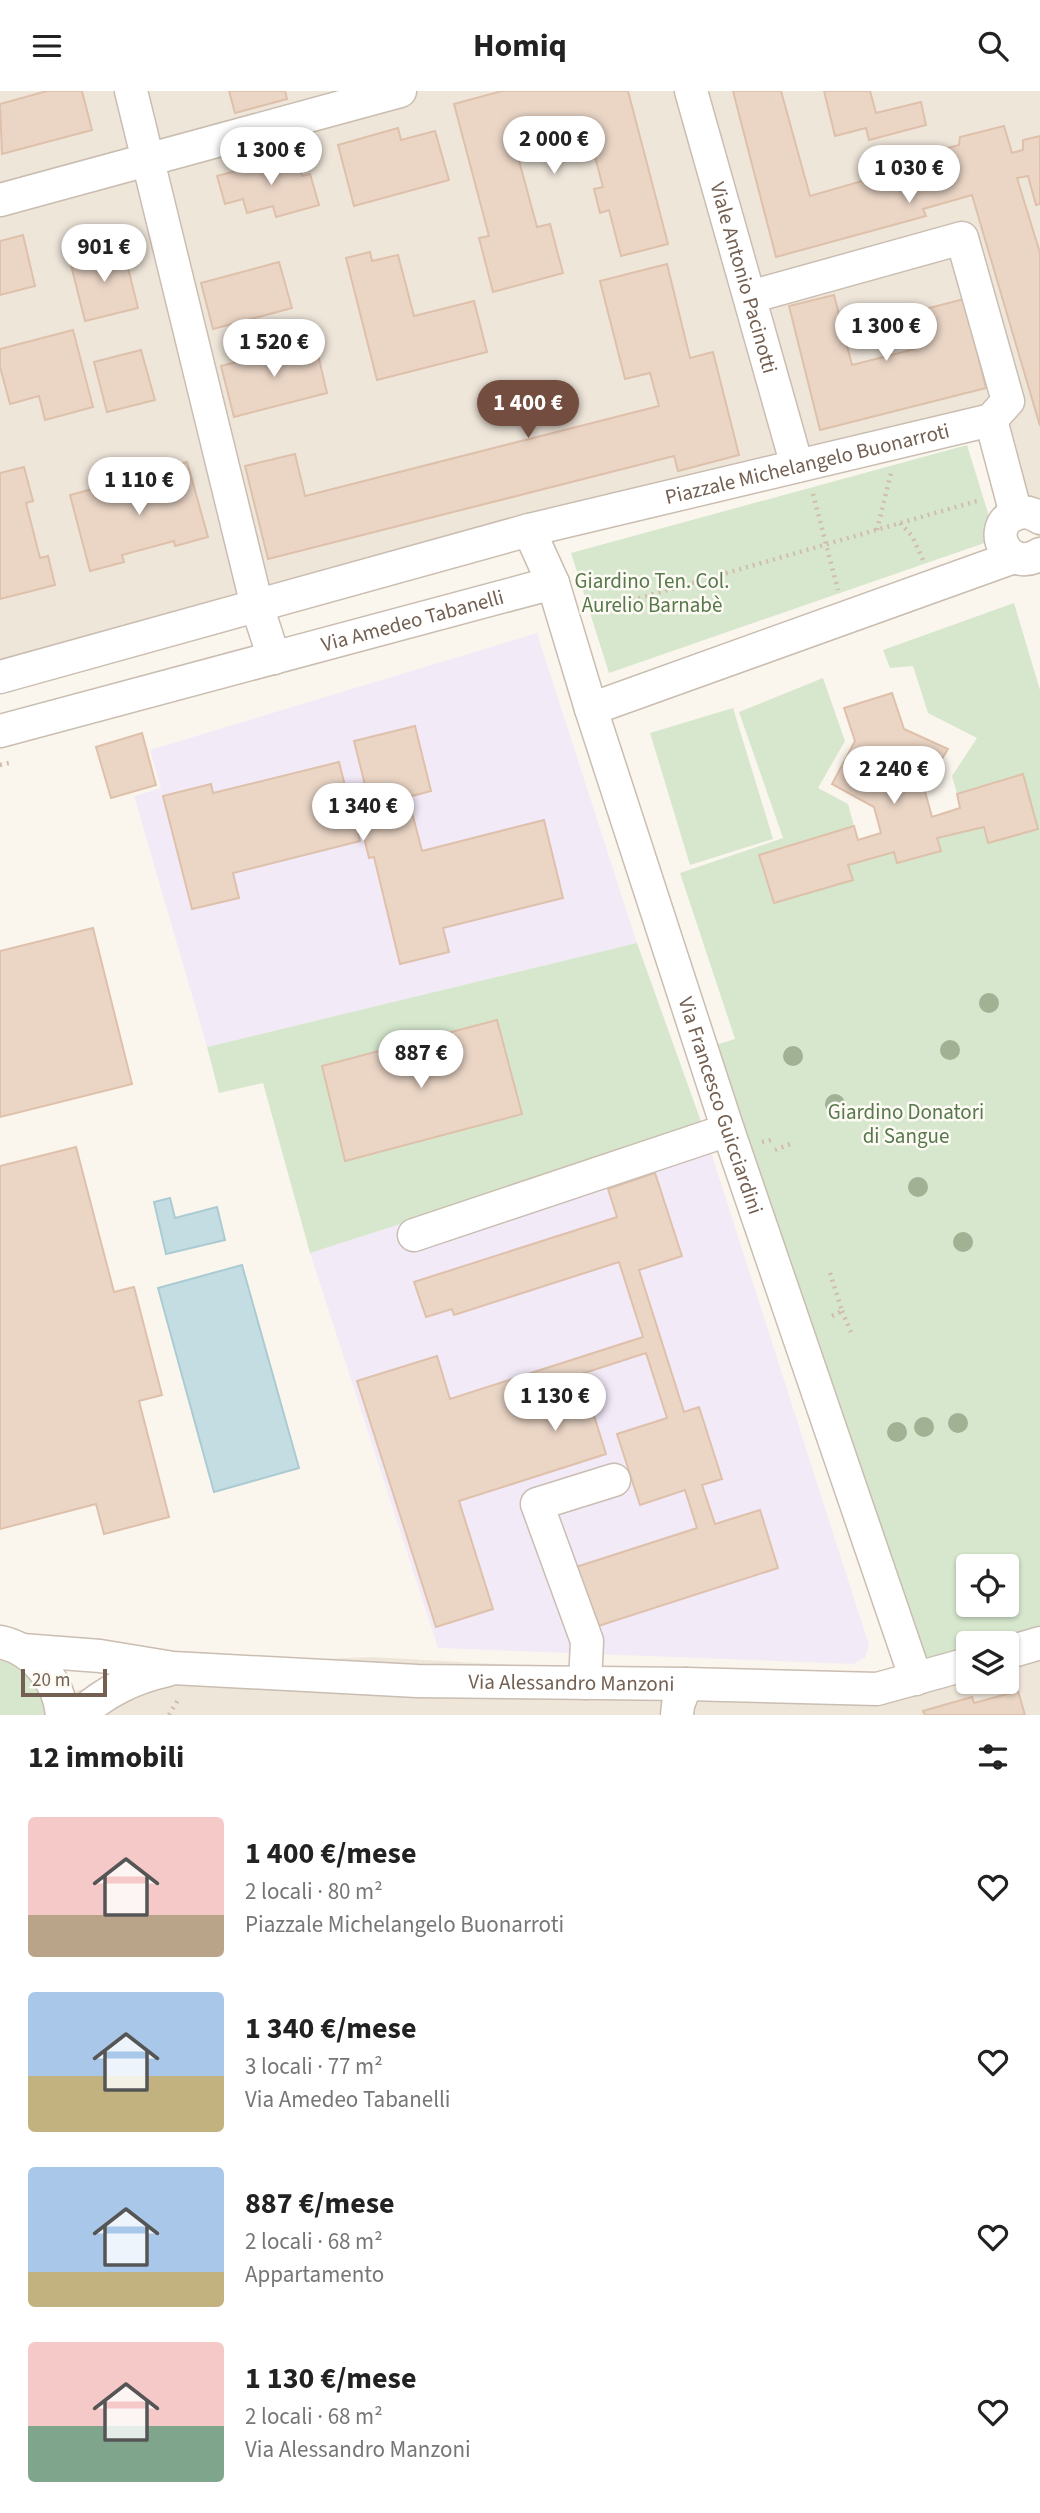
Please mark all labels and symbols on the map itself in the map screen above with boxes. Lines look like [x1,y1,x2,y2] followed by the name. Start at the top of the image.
[489,116,619,176] pin: 2 000 €
[206,127,336,187] pin: 1 300 €
[844,145,974,205] pin: 1 030 €
[702,178,785,377] street label: Viale Antonio Pacinotti
[55,225,153,284] pin: 901 €
[821,303,951,363] pin: 1 300 €
[209,320,339,379] pin: 1 520 €
[463,381,593,440] pin: 1 400 €
[662,415,952,512] street label: Piazzale Michelangelo Buonarroti
[74,457,204,517] pin: 1 110 €
[575,566,729,620] park label: Giardino Ten. Col. Aurelio Barnabè
[318,582,507,659] street label: Via Amedeo Tabanelli
[829,747,959,806] pin: 2 240 €
[298,783,428,843] pin: 1 340 €
[671,993,771,1218] street label: Via Francesco Guicciardini
[372,1031,470,1090] pin: 887 €
[828,1097,984,1151] park label: Giardino Donatori di Sangue
[490,1373,620,1433] pin: 1 130 €
[21,1666,107,1698] scale bar
[468,1667,675,1699] street label: Via Alessandro Manzoni

